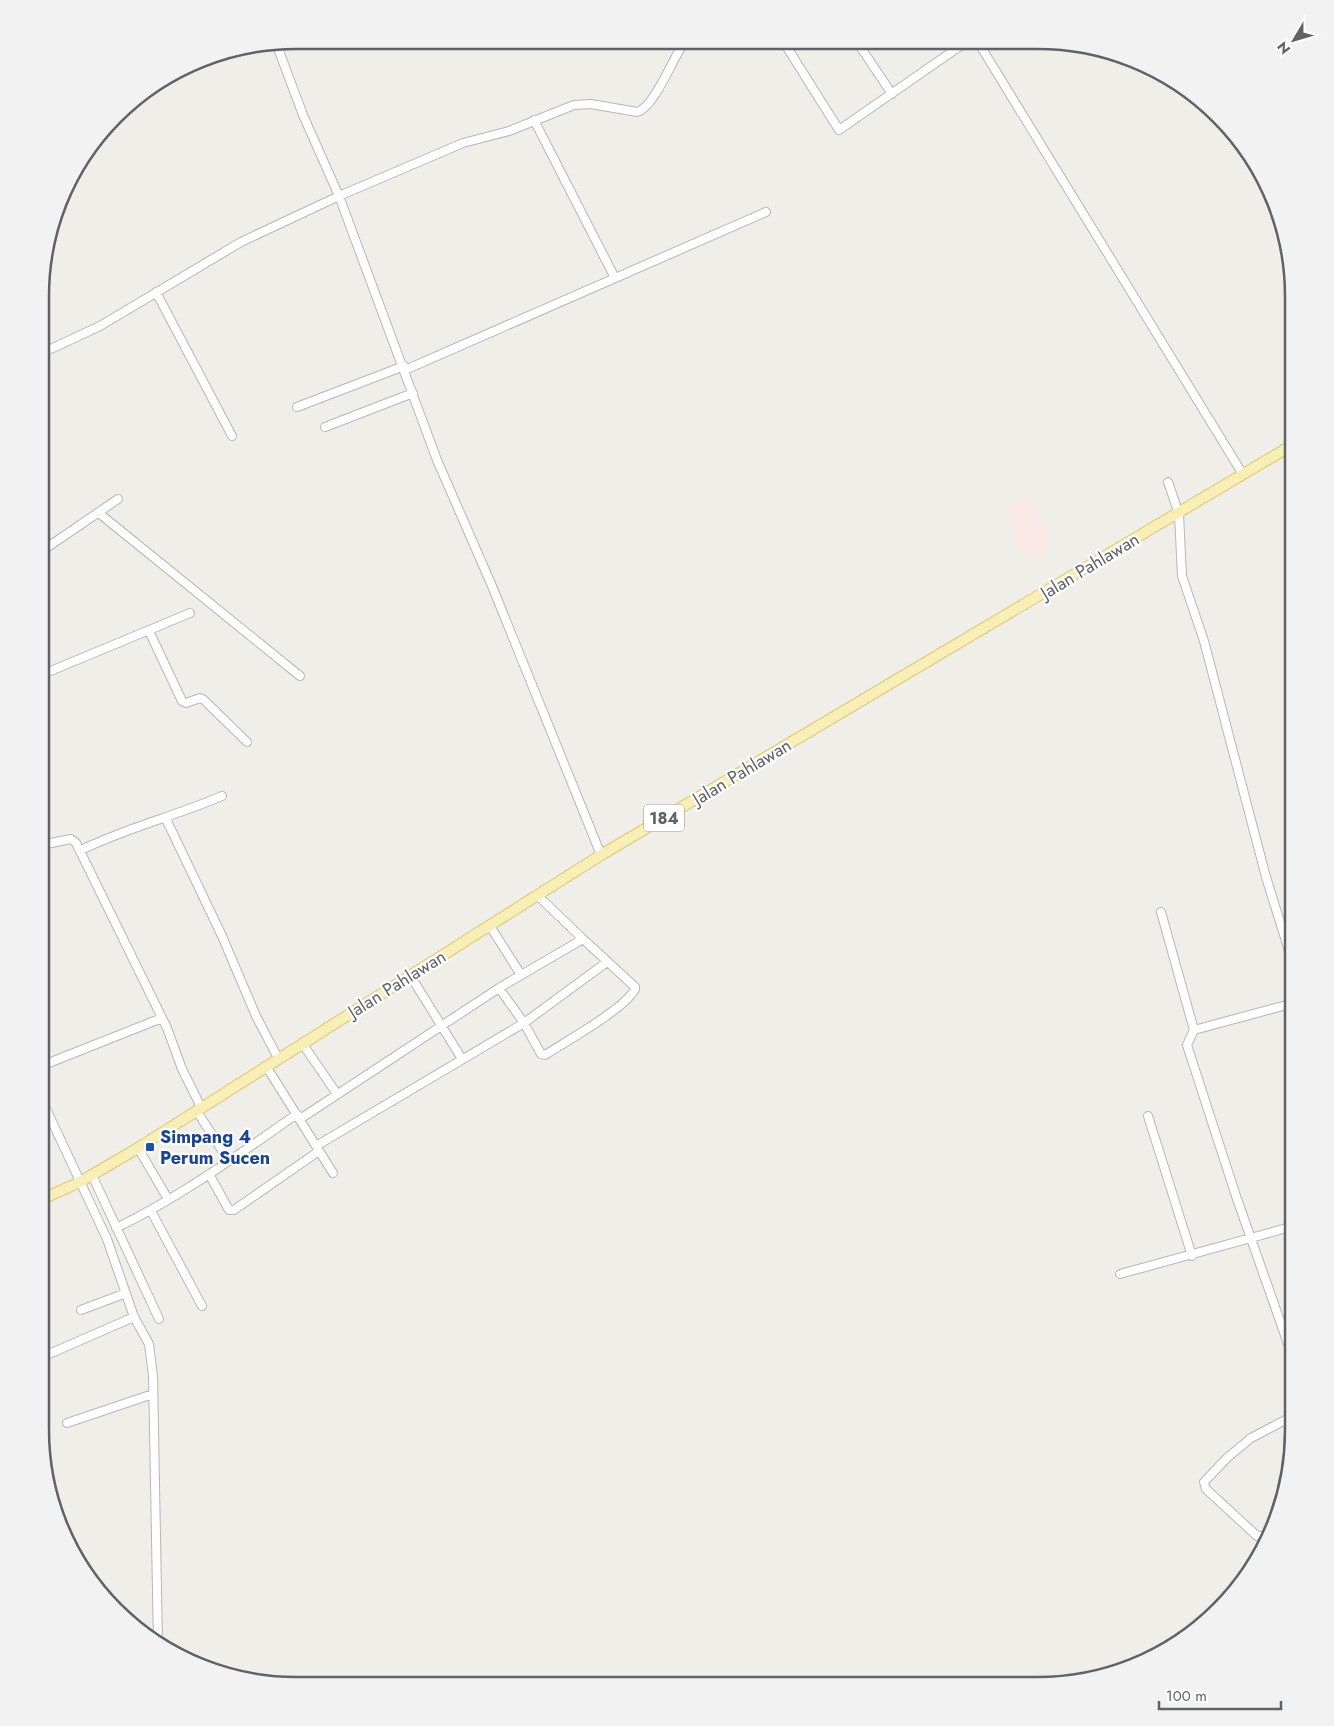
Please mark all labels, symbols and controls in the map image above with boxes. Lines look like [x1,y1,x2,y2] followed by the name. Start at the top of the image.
[1269,15,1319,65] north arrow
[1272,37,1295,59] text: N
[1034,526,1144,607] street label: Jalan Pahlawan
[686,732,796,813] street label: Jalan Pahlawan
[644,804,684,831] road number: 184
[341,944,451,1026] street label: Jalan Pahlawan
[160,1124,270,1171] place label: Simpang 4 Perum Sucen
[144,1141,156,1153] marker: Simpang 4 Perum Sucen
[1159,1678,1282,1710] scale bar
[1166,1685,1207,1707] text: 100 m

